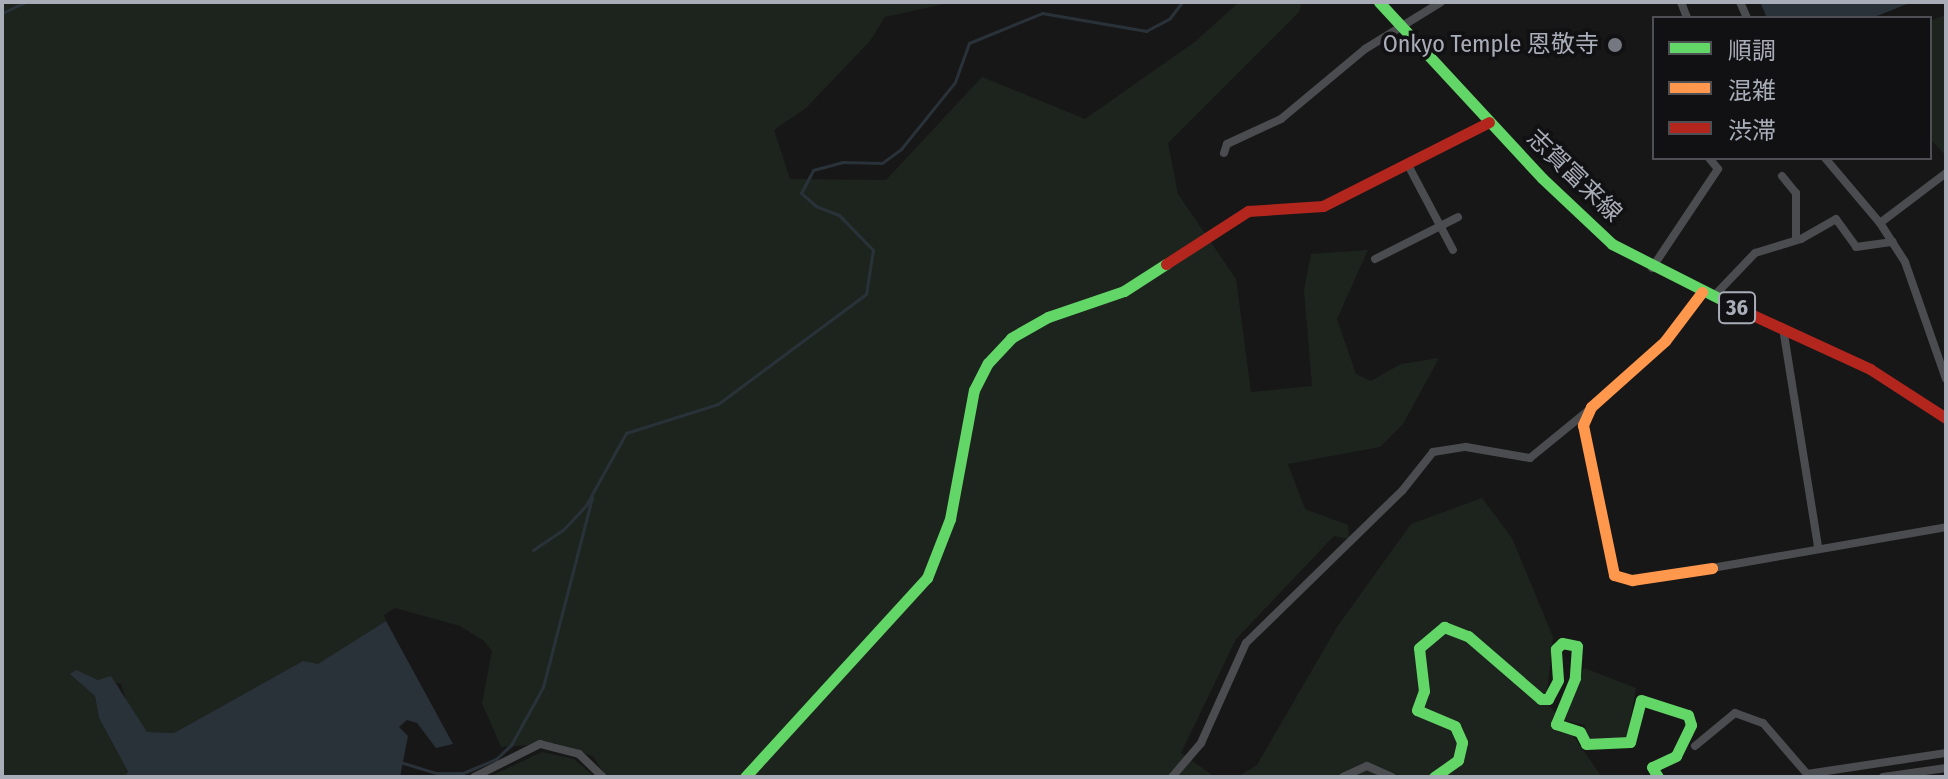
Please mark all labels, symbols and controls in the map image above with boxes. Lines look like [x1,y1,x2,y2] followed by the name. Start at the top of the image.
[1652,16,1932,160] legend
[1383,31,1599,59] place label: Onkyo Temple 恩敬寺
[1606,36,1624,54] marker: Onkyo Temple 恩敬寺
[1728,37,1776,65] text: 順調
[1728,77,1776,105] text: 混雑
[1728,117,1776,145] text: 渋滞
[1521,124,1627,228] street label: 志賀富来線
[1717,290,1757,326] road number: 36

